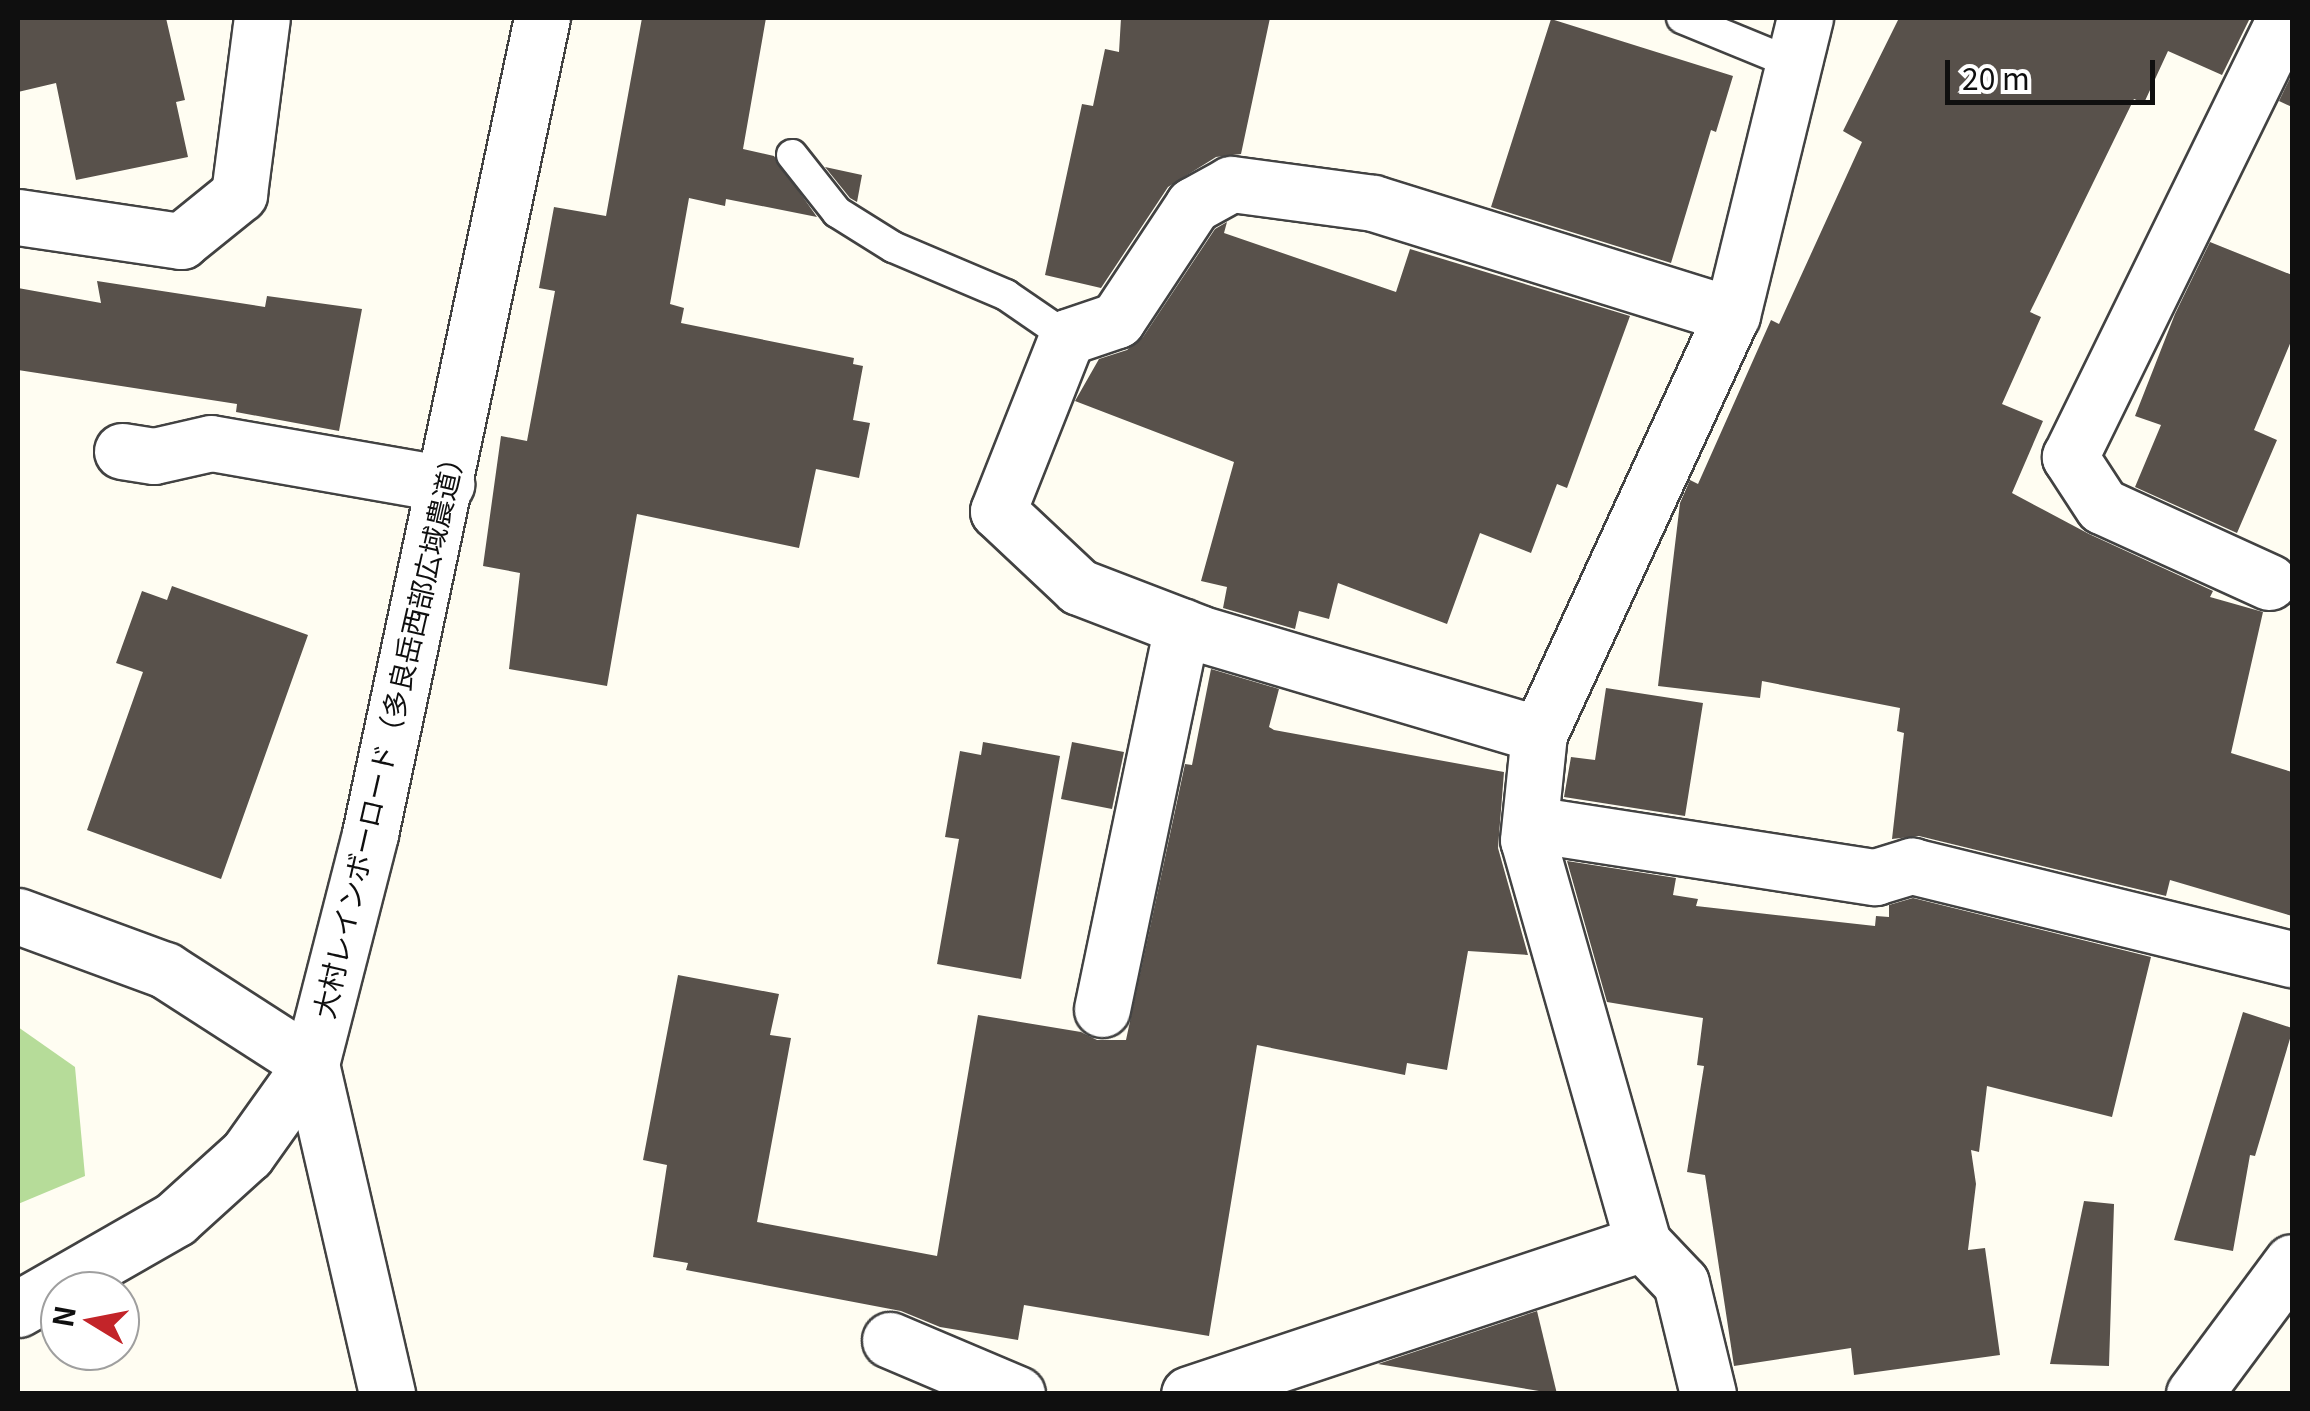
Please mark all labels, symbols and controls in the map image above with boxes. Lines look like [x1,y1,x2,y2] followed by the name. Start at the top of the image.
[1950,40,2160,102] scale bar
[1962,55,2030,99] text: 20 m
[305,441,471,1021] street label: 大村レインボーロード（多良岳西部広域農道）
[40,1271,140,1371] north arrow
[41,1302,84,1330] text: N

